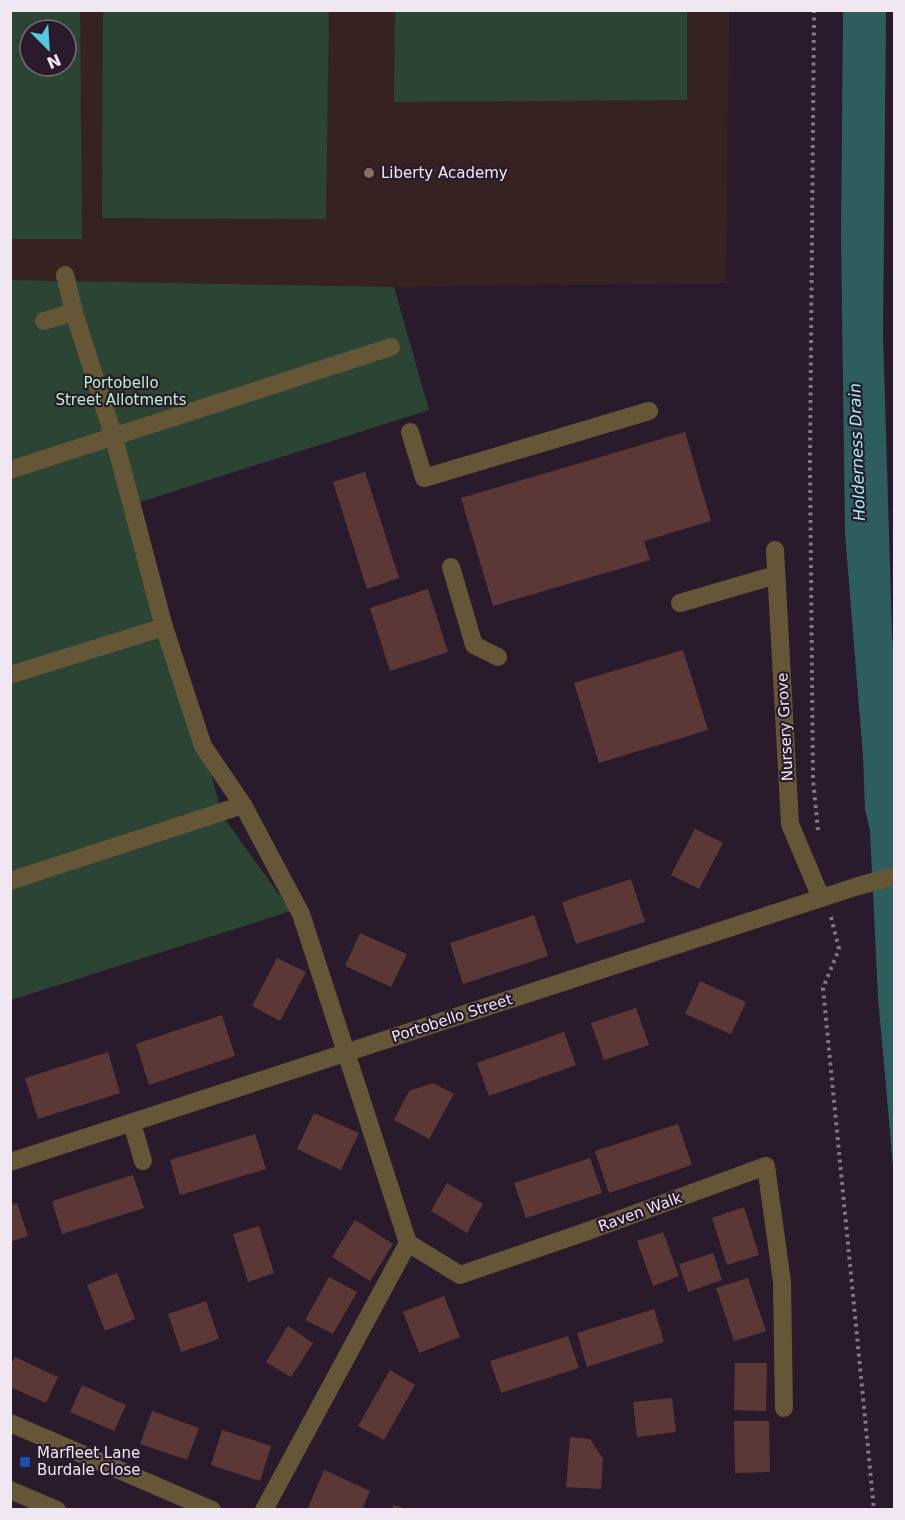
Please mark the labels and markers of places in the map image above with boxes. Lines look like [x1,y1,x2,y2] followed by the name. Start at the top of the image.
[381,164,508,182] place label: Liberty Academy
[362,166,376,180] marker: Liberty Academy
[37,1444,140,1479] place label: Marfleet Lane Burdale Close
[18,1455,32,1469] marker: Marfleet Lane Burdale Close

